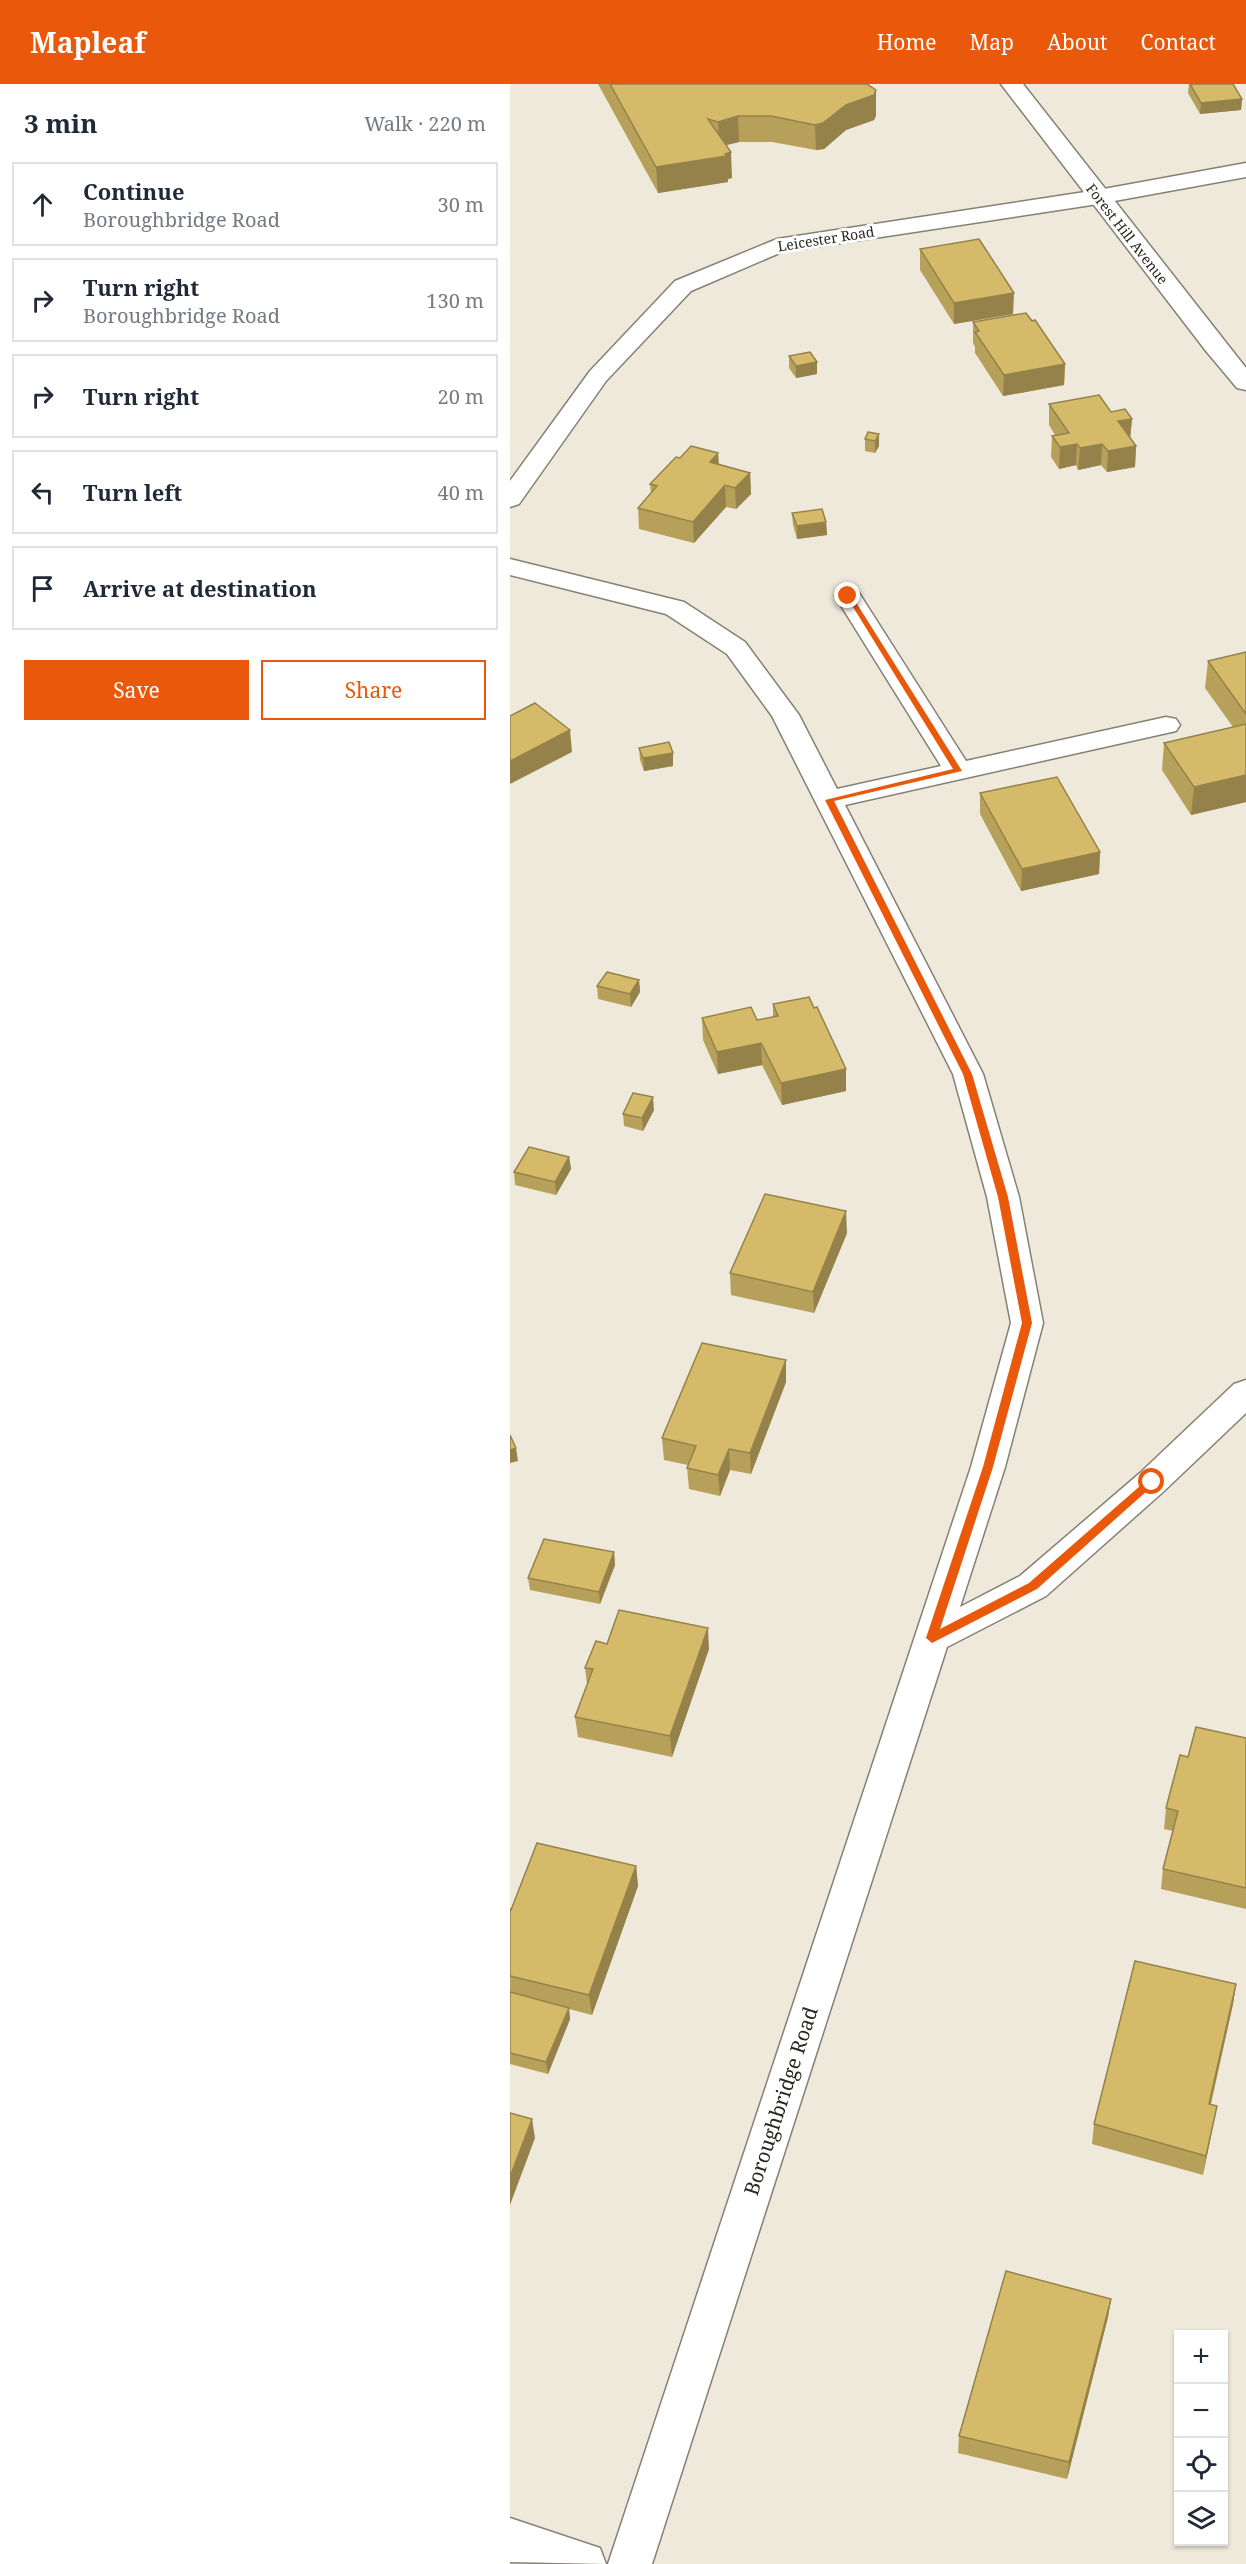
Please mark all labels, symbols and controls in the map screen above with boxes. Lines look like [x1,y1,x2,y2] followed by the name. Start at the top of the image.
[30,23,146,61] text: Mapleaf
[877,28,937,56] text: Home
[970,28,1014,56] text: Map
[1047,28,1108,56] text: About
[1141,28,1216,56] text: Contact
[24,105,98,141] text: 3 min
[364,110,486,137] text: Walk · 220 m
[83,176,185,206] text: Continue
[1082,180,1173,288] street label: Forest Hill Avenue
[26,188,59,221] icon: ahead
[438,191,484,218] text: 30 m
[83,206,280,233] text: Boroughbridge Road
[776,221,876,256] street label: Leicester Road
[83,272,199,302] text: Turn right
[26,284,59,317] icon: right
[426,287,484,314] text: 130 m
[83,302,280,329] text: Boroughbridge Road
[26,380,59,413] icon: right
[83,381,199,411] text: Turn right
[438,383,484,410] text: 20 m
[26,476,59,509] icon: left
[83,477,182,507] text: Turn left
[438,479,484,506] text: 40 m
[26,572,59,605] icon: arrive
[83,573,317,603] text: Arrive at destination
[834,582,860,608] route end
[24,660,249,720] button: Save
[261,660,486,720] button: Share
[1138,1468,1164,1494] route start
[737,2003,824,2199] street label: Boroughbridge Road
[1174,2330,1228,2546] map controls
[1174,2330,1228,2384] button: +
[1174,2384,1228,2438] button: −
[1174,2438,1228,2492] button: locate
[1174,2492,1228,2546] button: layers

